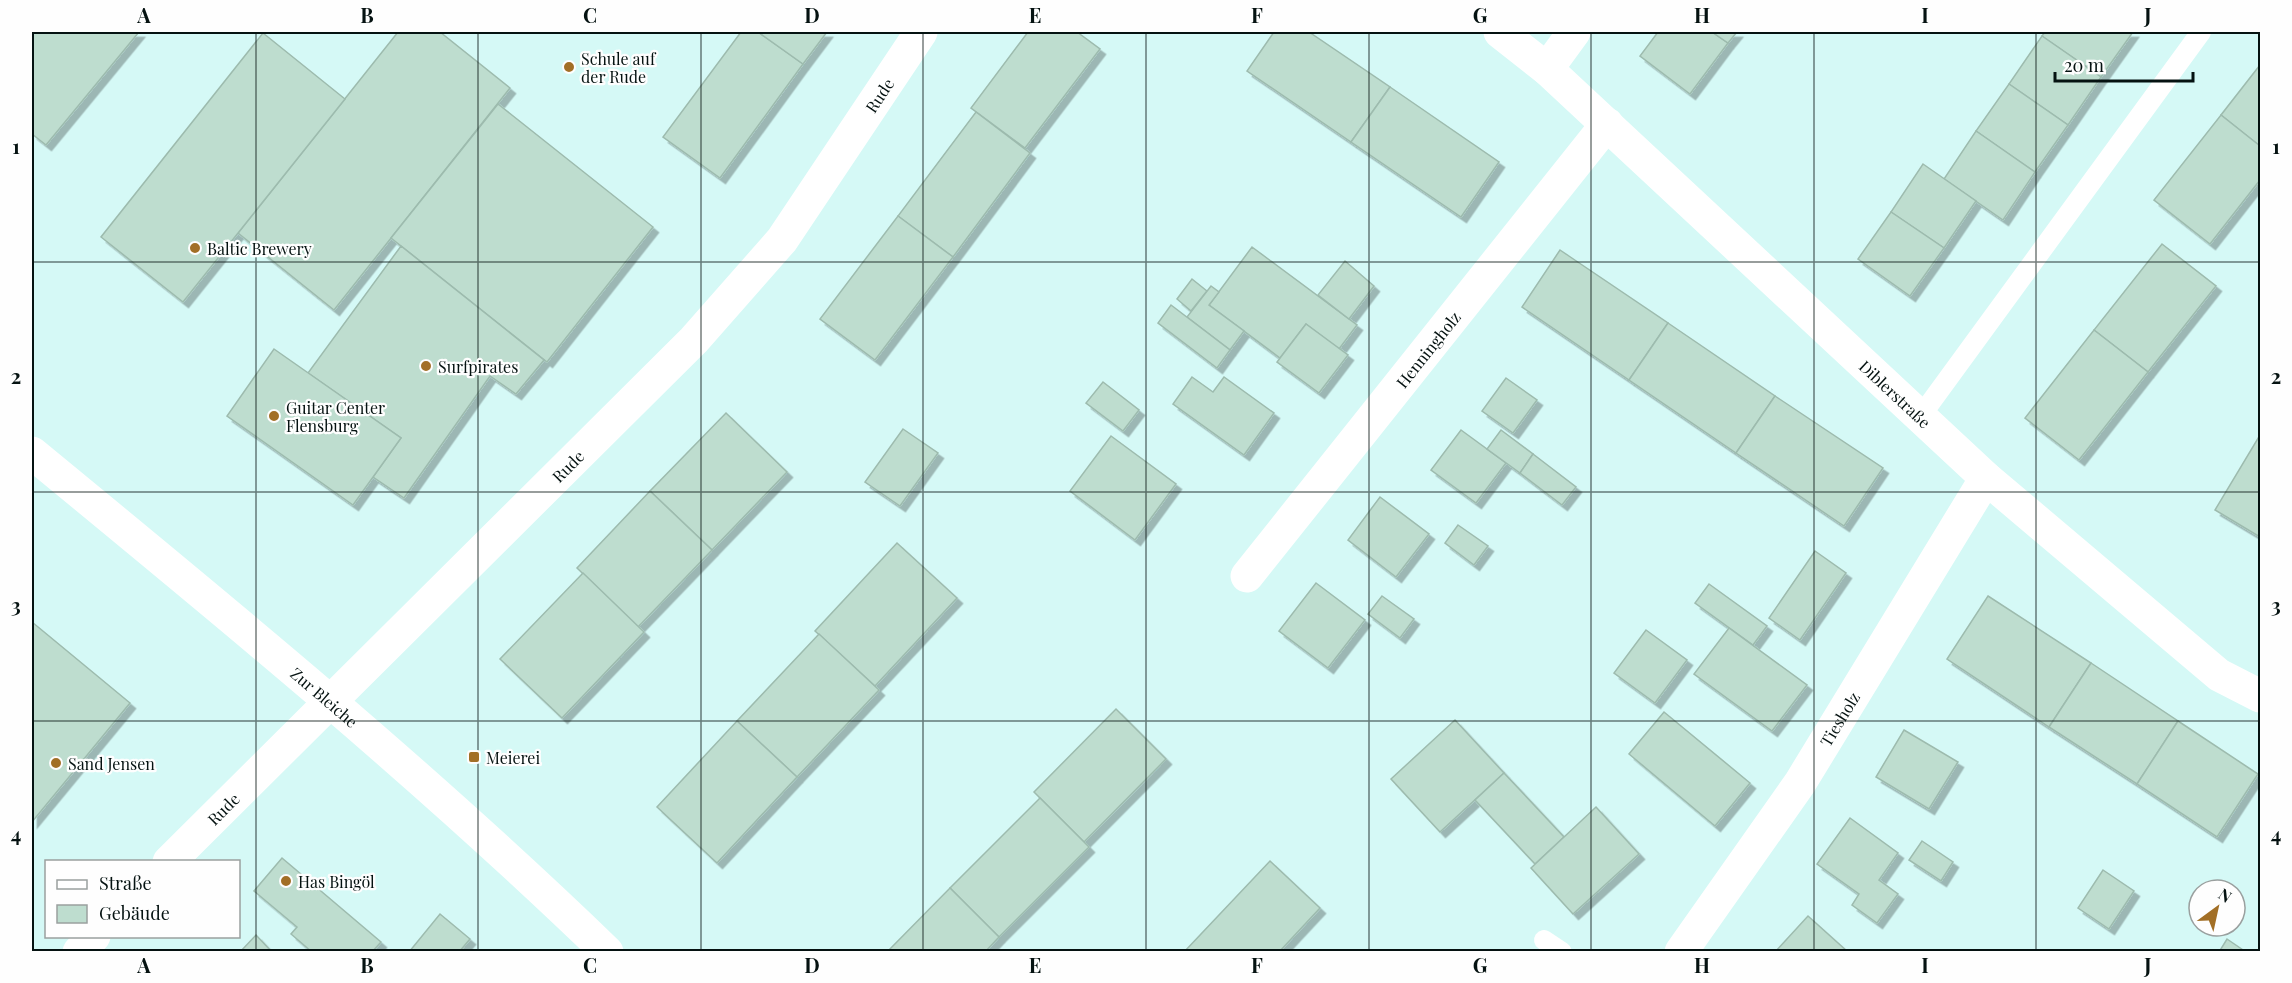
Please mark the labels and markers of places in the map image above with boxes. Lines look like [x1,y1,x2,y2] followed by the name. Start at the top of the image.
[581,48,657,87] place label: Schule auf der Rude
[562,60,576,74] marker: Schule auf der Rude
[207,238,312,259] place label: Baltic Brewery
[188,241,202,255] marker: Baltic Brewery
[438,356,518,377] place label: Surfpirates
[419,359,433,373] marker: Surfpirates
[286,397,385,436] place label: Guitar Center Flensburg
[267,409,281,423] marker: Guitar Center Flensburg
[486,747,540,768] place label: Meierei
[467,750,481,764] marker: Meierei
[68,753,155,774] place label: Sand Jensen
[49,756,63,770] marker: Sand Jensen
[298,871,375,892] place label: Has Bingöl
[279,874,293,888] marker: Has Bingöl

